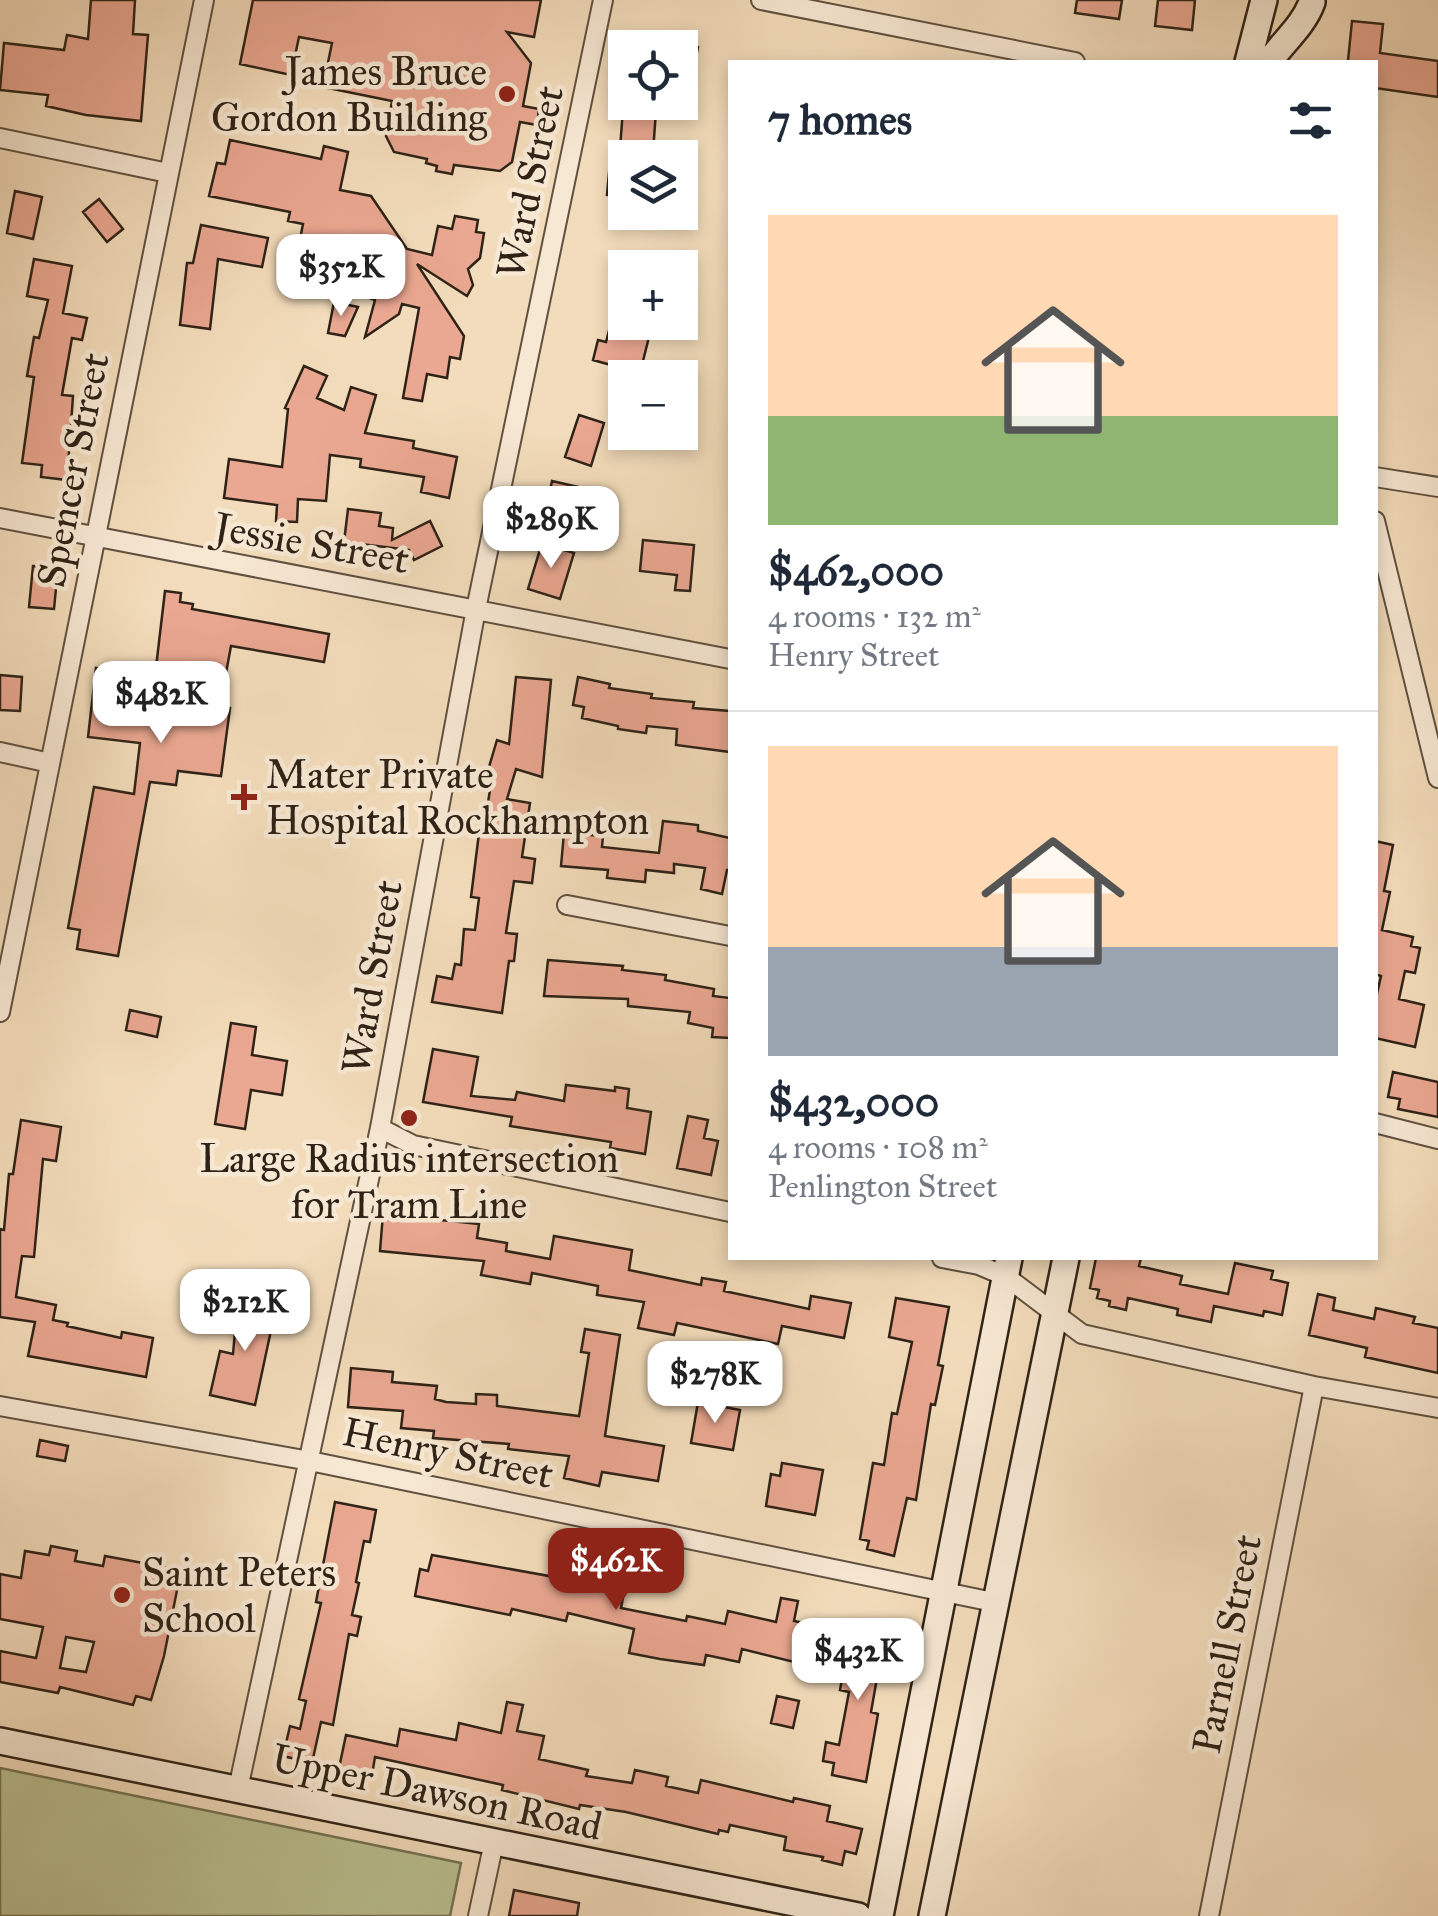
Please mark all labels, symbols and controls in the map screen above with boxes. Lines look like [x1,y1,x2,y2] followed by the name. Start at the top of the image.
[608,30,698,450] map controls
[608,30,698,120] button: locate
[211,47,487,142] place label: James Bruce Gordon Building
[486,81,574,283] street label: Ward Street
[496,83,518,105] marker: James Bruce Gordon Building
[1283,93,1338,148] icon: filters
[768,94,912,146] text: 7 homes
[608,140,698,230] button: layers
[271,234,411,319] pin: $352K
[298,247,384,286] text: $352K
[608,250,698,340] button: +
[963,280,1143,460] icon: home
[26,349,120,591] street label: Spencer Street
[608,360,698,450] button: −
[481,486,621,571] pin: $289K
[505,499,597,538] text: $289K
[207,501,413,584] street label: Jessie Street
[768,545,944,597] text: $462,000
[768,597,981,636] text: 4 rooms · 132 m²
[768,636,939,675] text: Henry Street
[91,661,231,746] pin: $482K
[115,674,207,713] text: $482K
[266,750,649,845] place label: Mater Private Hospital Rockhampton
[231,784,257,810] marker: Mater Private Hospital Rockhampton
[963,811,1143,991] icon: home
[331,876,413,1078] street label: Ward Street
[768,1076,939,1128] text: $432,000
[398,1107,420,1129] marker: Large Radius intersection for Tram Line
[768,1128,988,1167] text: 4 rooms · 108 m²
[199,1134,619,1229] place label: Large Radius intersection for Tram Line
[768,1167,997,1206] text: Penlington Street
[175,1269,315,1354] pin: $212K
[202,1282,288,1321] text: $212K
[645,1341,785,1426] pin: $278K
[670,1354,760,1393] text: $278K
[338,1407,558,1499] street label: Henry Street
[546,1528,686,1613] pin: $462K
[1182,1530,1272,1758] street label: Parnell Street
[570,1541,662,1580] text: $462K
[142,1548,336,1643] place label: Saint Peters School
[111,1584,133,1606] marker: Saint Peters School
[788,1618,928,1703] pin: $432K
[814,1631,902,1670] text: $432K
[267,1733,607,1851] street label: Upper Dawson Road

